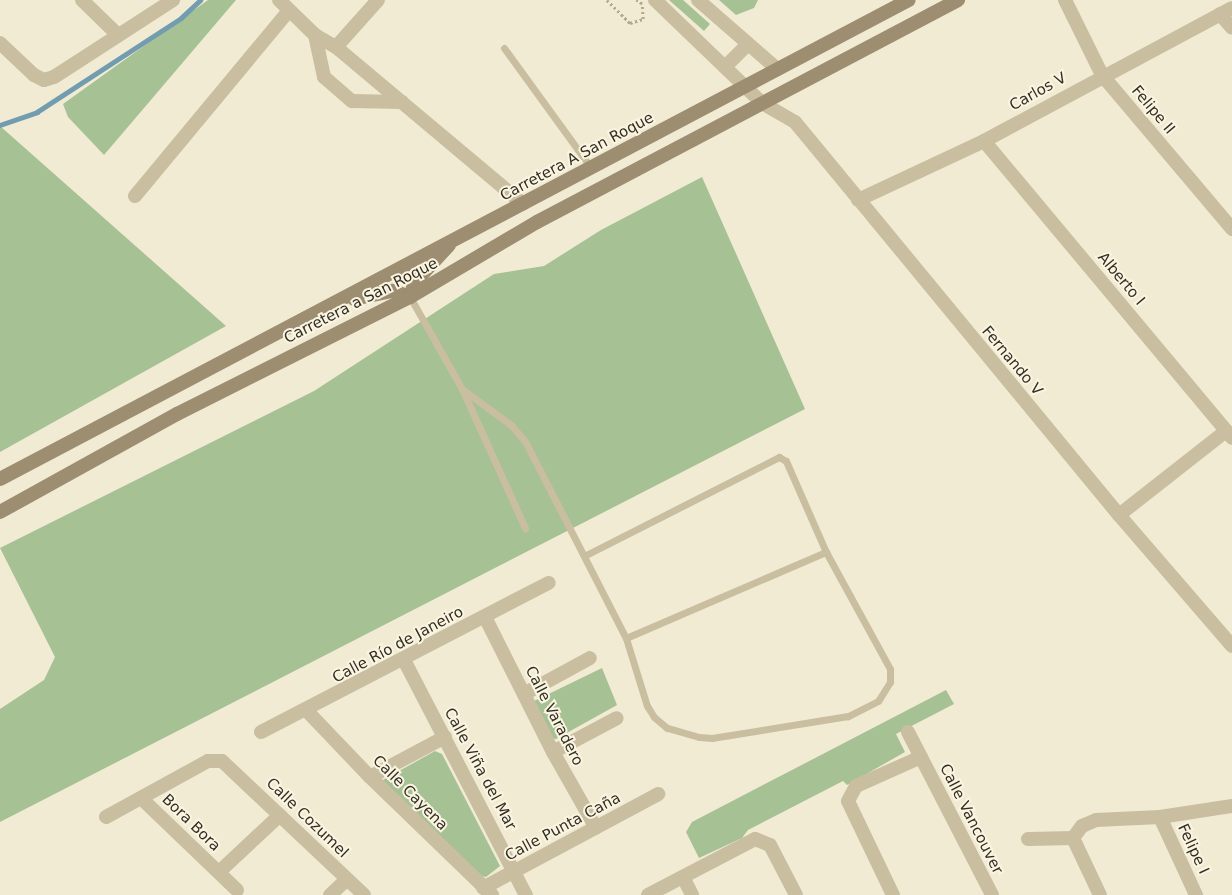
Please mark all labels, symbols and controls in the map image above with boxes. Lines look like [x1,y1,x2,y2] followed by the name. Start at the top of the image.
[1007,69,1069,115] street label: Carlos V
[1128,82,1178,138] street label: Felipe II
[497,109,657,205] street label: Carretera A San Roque
[1094,249,1148,309] street label: Alberto I
[281,254,441,348] street label: Carretera a San Roque
[978,323,1046,399] street label: Fernando V
[330,603,466,687] street label: Calle Río de Janeiro
[521,663,587,769] street label: Calle Varadero
[440,705,520,833] street label: Calle Viña del Mar
[369,752,451,834] street label: Calle Cayena
[936,761,1006,877] street label: Calle Vancouver
[262,774,352,862] street label: Calle Cozumel
[502,789,624,865] street label: Calle Punta Caña
[158,791,224,855] street label: Bora Bora
[1174,821,1212,877] street label: Felipe I

